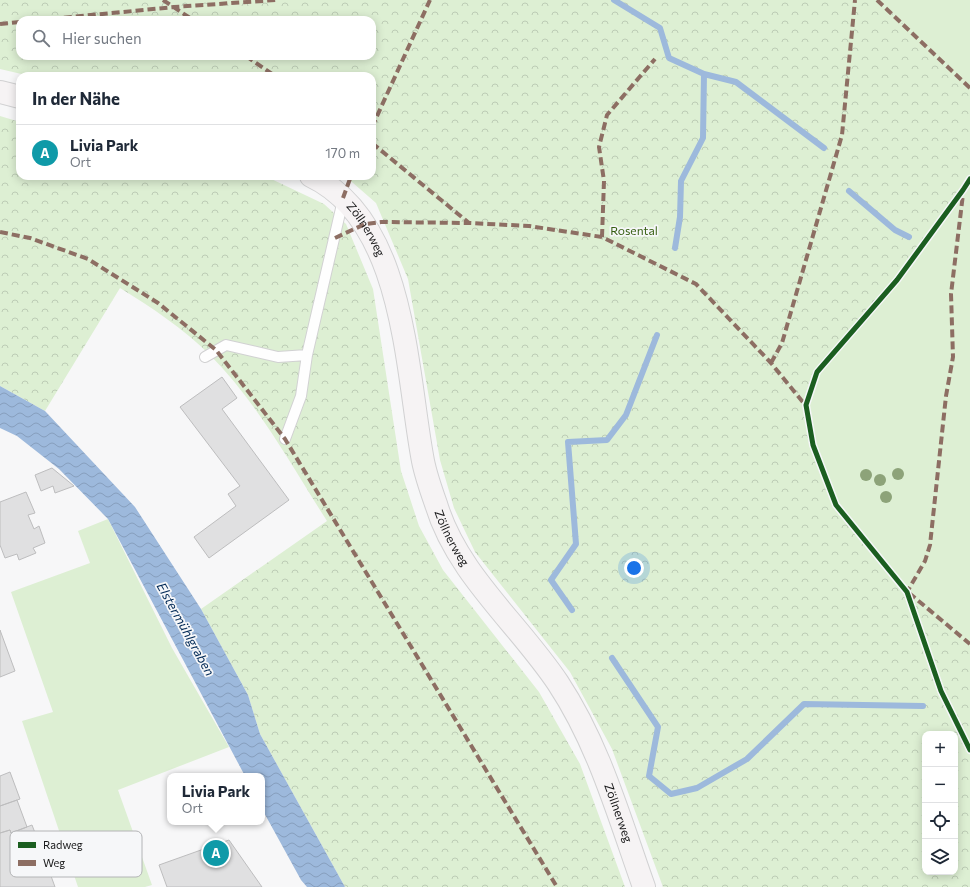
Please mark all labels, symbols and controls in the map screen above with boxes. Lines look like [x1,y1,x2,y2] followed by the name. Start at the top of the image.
[16,16,376,60] search box
[30,27,52,49] icon: search
[62,29,142,47] text: Hier suchen
[32,88,120,109] text: In der Nähe
[70,136,138,154] text: Livia Park
[40,145,50,161] text: A
[325,145,360,161] text: 170 m
[70,154,91,170] text: Ort
[344,199,389,259] street label: Zöllnerweg
[610,223,658,237] park label: Rosental
[432,508,473,569] street label: Zöllnerweg
[624,558,644,578] your location
[154,579,218,679] water label: Elstermühlgraben
[922,731,958,875] map controls
[922,731,958,767] button: +
[922,767,958,803] button: −
[167,773,265,825] popup
[602,781,636,844] street label: Zöllnerweg
[182,782,250,800] text: Livia Park
[182,800,203,816] text: Ort
[922,803,958,839] button: locate
[10,831,142,877] legend
[43,838,83,851] text: Radweg
[203,838,229,868] pin: A
[922,839,958,875] button: layers
[43,856,65,869] text: Weg

